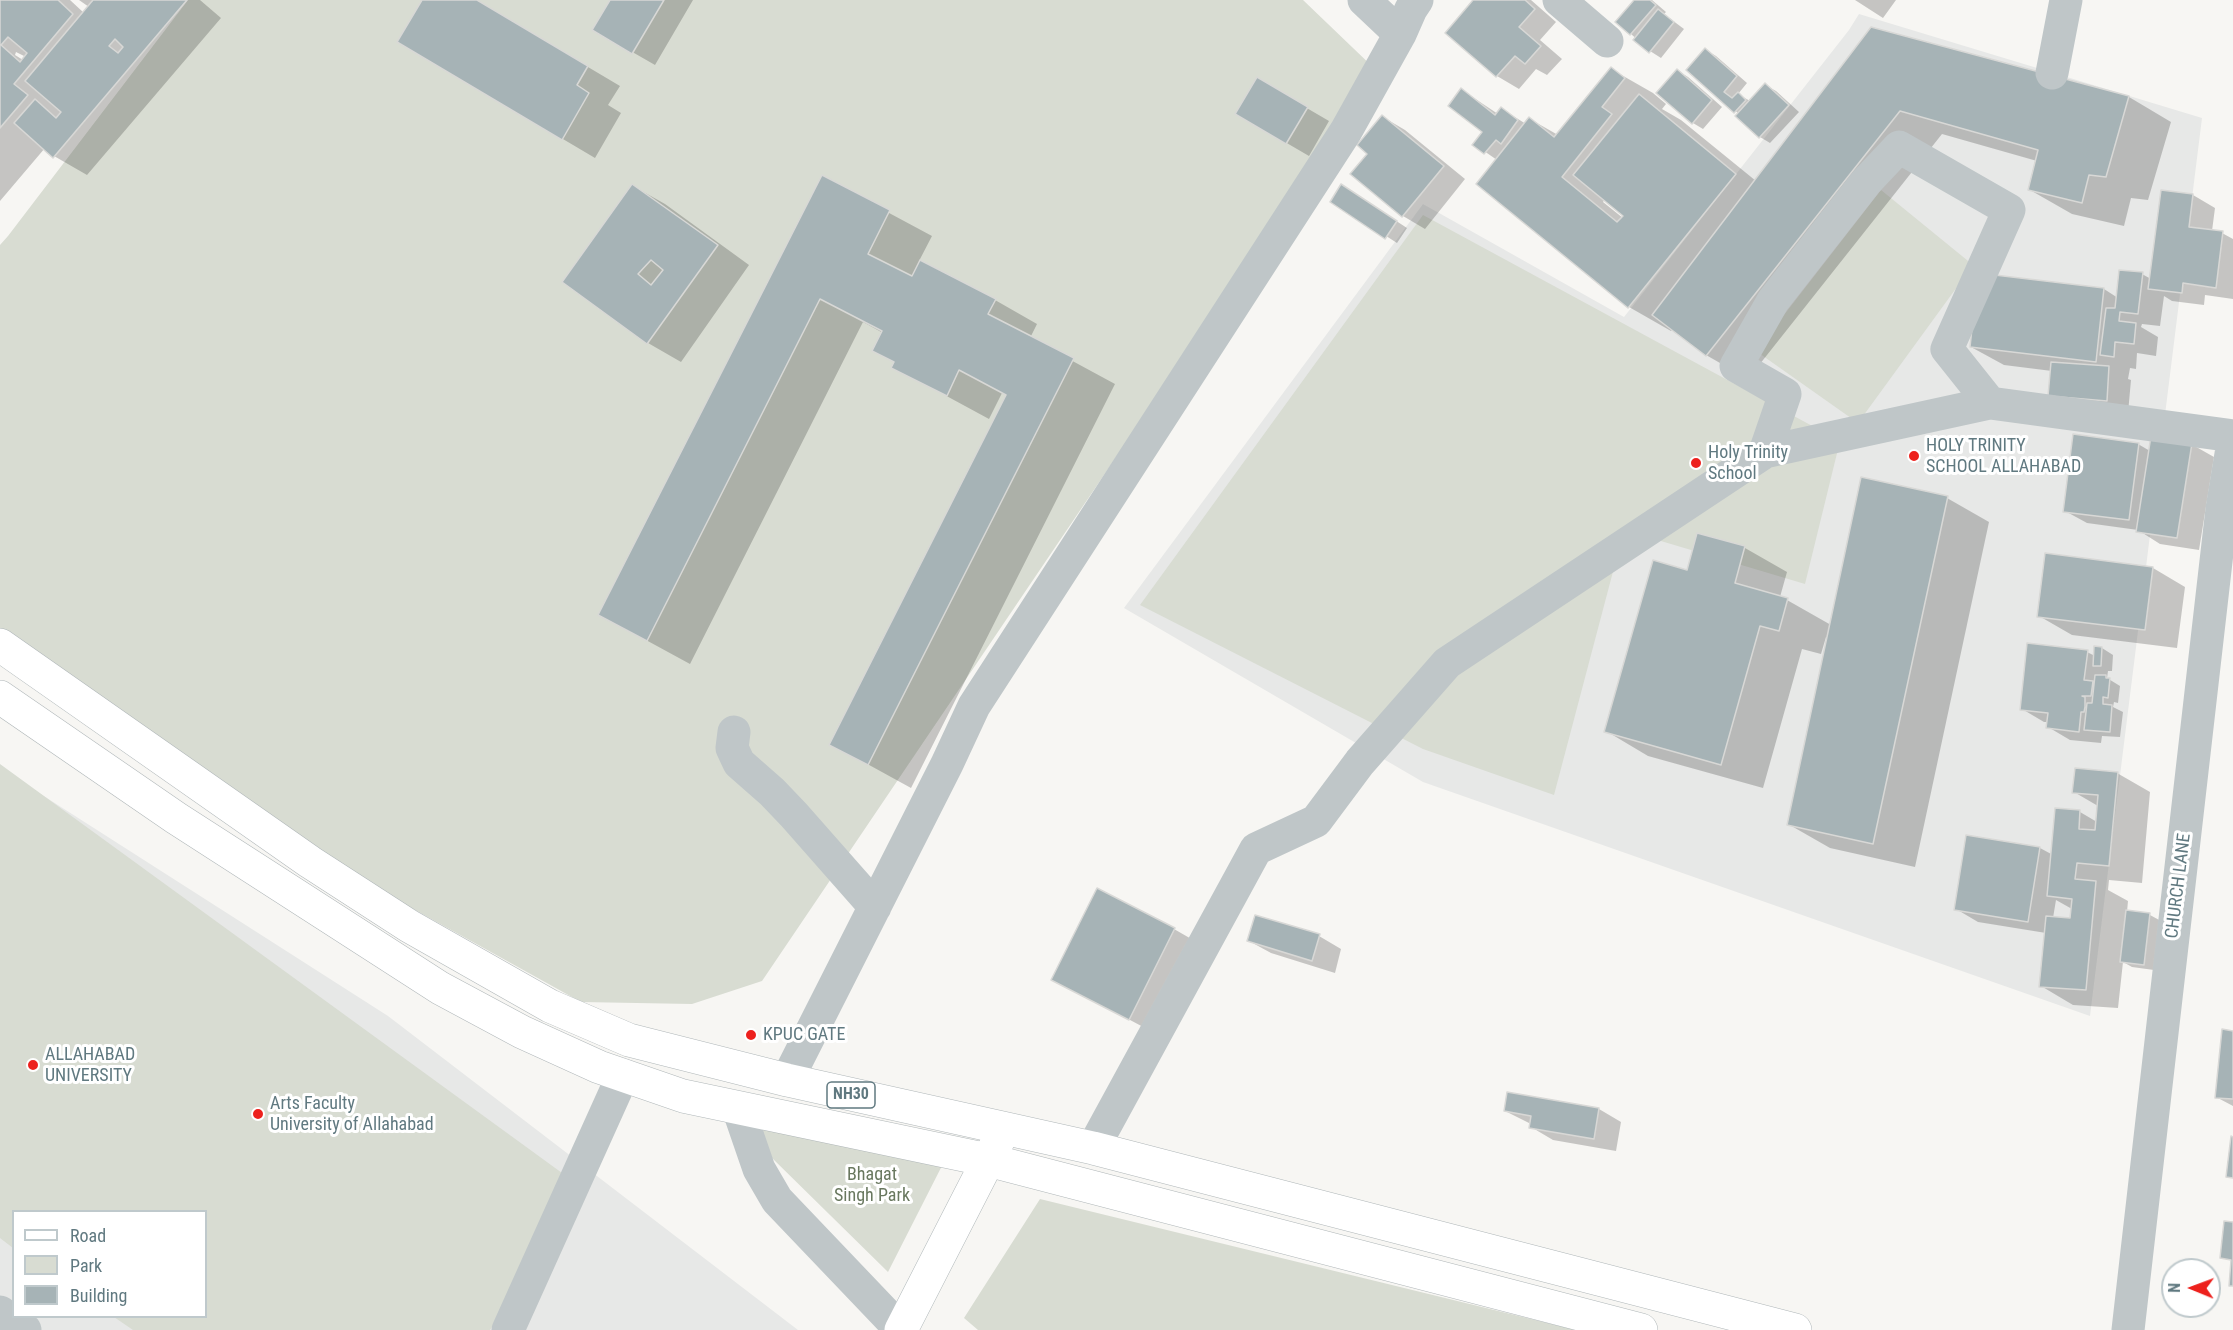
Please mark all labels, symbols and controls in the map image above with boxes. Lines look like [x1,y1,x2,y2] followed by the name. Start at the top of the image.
[1926,435,2081,478] place label: HOLY TRINITY SCHOOL ALLAHABAD
[1708,442,1788,484] place label: Holy Trinity School
[1907,449,1921,463] marker: HOLY TRINITY SCHOOL ALLAHABAD
[1689,456,1703,470] marker: Holy Trinity School
[2162,832,2196,940] street label: CHURCH LANE
[763,1024,845,1046] place label: KPUC GATE
[744,1028,758,1042] marker: KPUC GATE
[45,1044,135,1086] place label: ALLAHABAD UNIVERSITY
[26,1058,40,1072] marker: ALLAHABAD UNIVERSITY
[827,1082,875,1108] road number: NH30
[270,1093,434,1136] place label: Arts Faculty University of Allahabad
[251,1107,265,1121] marker: Arts Faculty University of Allahabad
[834,1164,910,1206] park label: Bhagat Singh Park
[12,1210,207,1318] legend
[70,1225,106,1246] text: Road
[70,1255,102,1276] text: Park
[2161,1258,2221,1318] north arrow
[2165,1283,2184,1293] text: N
[70,1285,127,1306] text: Building

